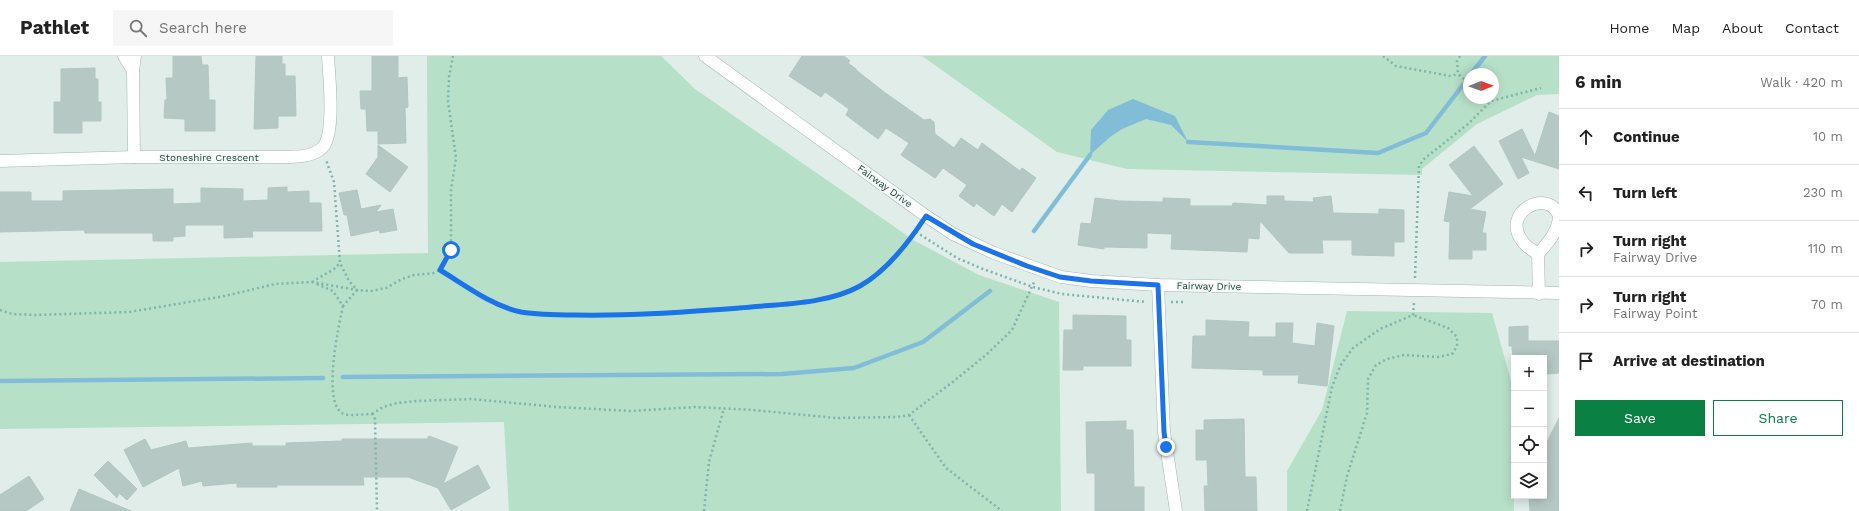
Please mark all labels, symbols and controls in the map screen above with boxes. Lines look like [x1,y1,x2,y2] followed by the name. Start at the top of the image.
[113,10,393,46] search box
[20,16,89,39] text: Pathlet
[127,17,149,39] icon: search
[159,19,247,37] text: Search here
[1609,20,1649,36] text: Home
[1671,20,1700,36] text: Map
[1722,20,1763,36] text: About
[1785,20,1839,36] text: Contact
[1463,68,1499,104] north arrow
[1575,72,1622,92] text: 6 min
[1760,75,1843,90] text: Walk · 420 m
[1575,126,1597,148] icon: ahead
[1613,128,1680,146] text: Continue
[1813,129,1843,144] text: 10 m
[159,152,259,163] street label: Stoneshire Crescent
[856,163,915,210] street label: Fairway Drive
[1575,182,1597,204] icon: left
[1613,184,1677,202] text: Turn left
[1803,185,1843,200] text: 230 m
[1613,232,1686,250] text: Turn right
[1575,238,1597,260] icon: right
[442,241,460,259] route start
[1808,241,1843,256] text: 110 m
[1613,250,1697,265] text: Fairway Drive
[1177,280,1242,292] street label: Fairway Drive
[1613,288,1686,306] text: Turn right
[1575,294,1597,316] icon: right
[1811,297,1843,312] text: 70 m
[1613,306,1697,321] text: Fairway Point
[1575,350,1597,372] icon: arrive
[1613,352,1765,370] text: Arrive at destination
[1511,355,1547,499] map controls
[1511,355,1547,391] button: +
[1511,391,1547,427] button: −
[1575,400,1705,436] button: Save
[1713,400,1843,436] button: Share
[1511,427,1547,463] button: locate
[1157,438,1175,456] route end
[1511,463,1547,499] button: layers

